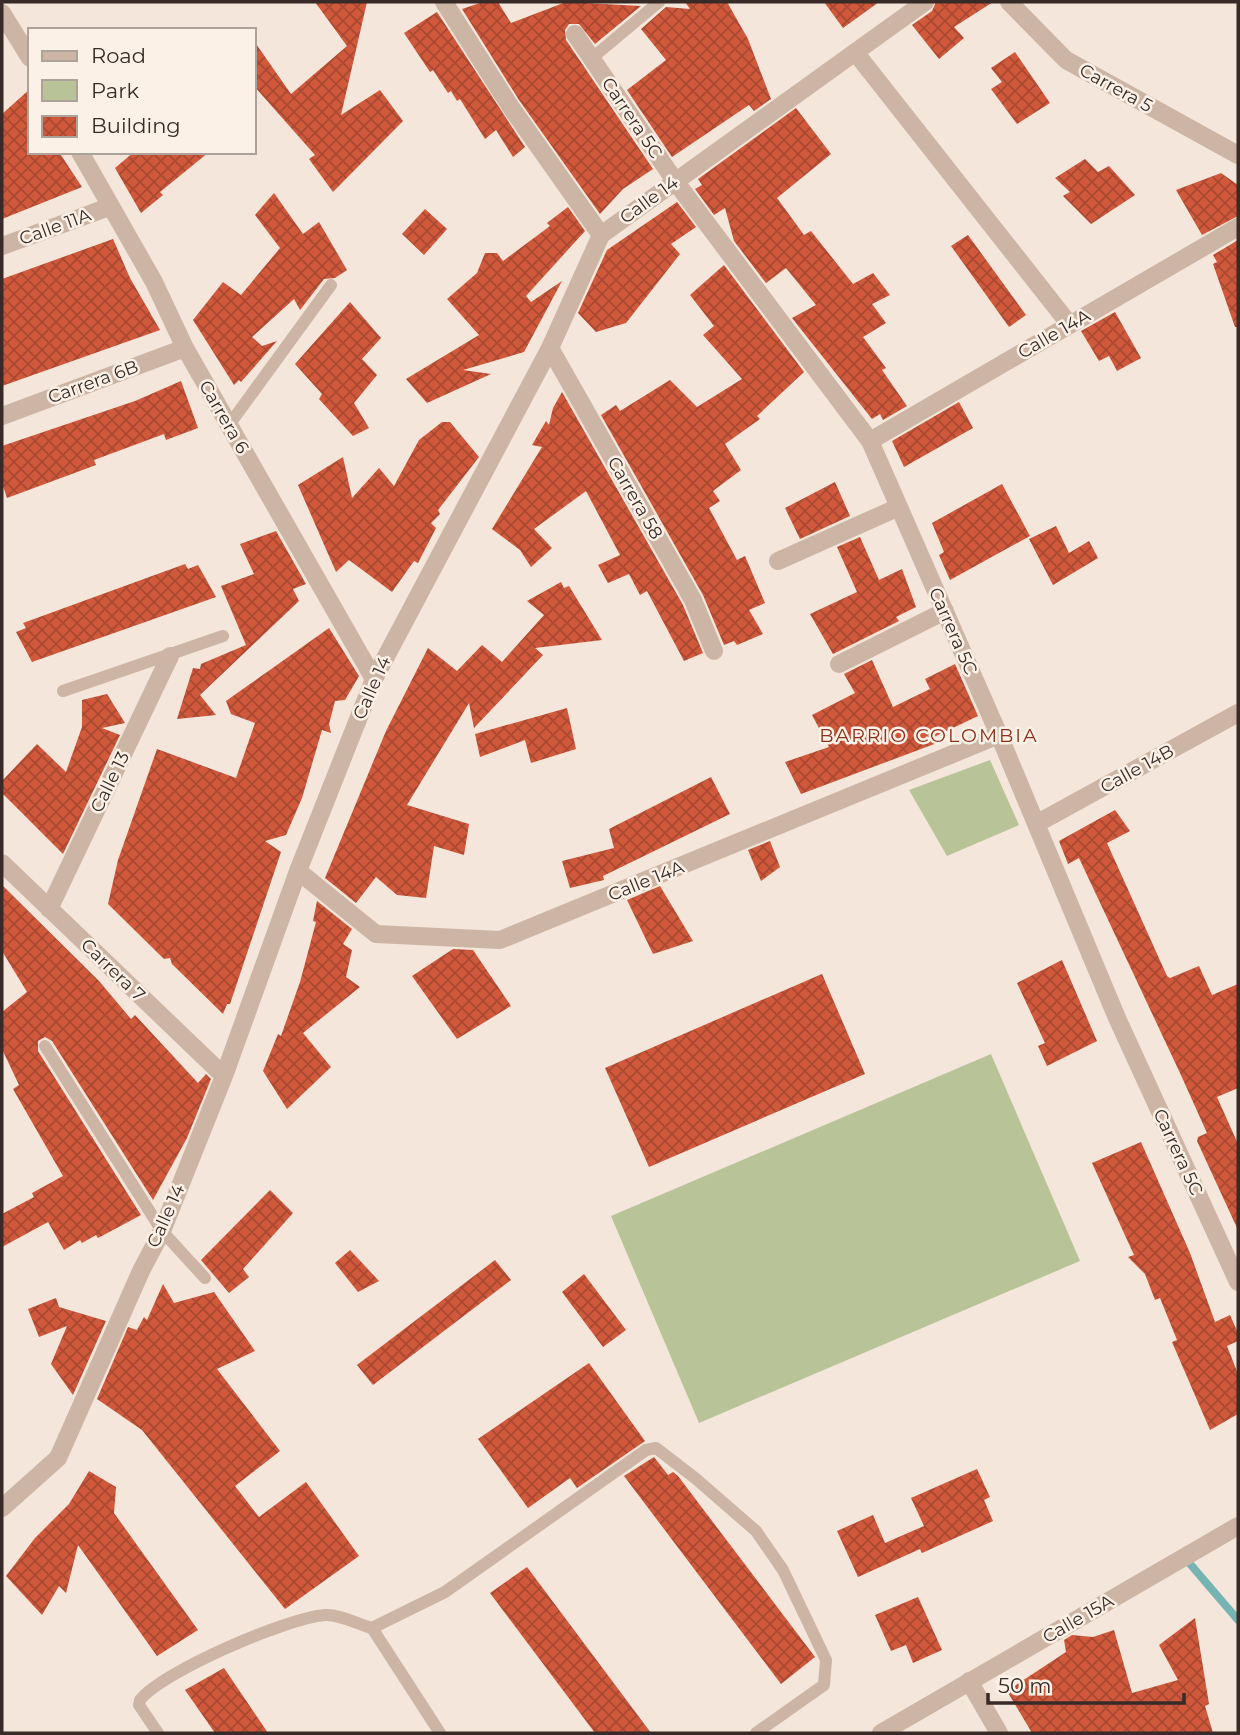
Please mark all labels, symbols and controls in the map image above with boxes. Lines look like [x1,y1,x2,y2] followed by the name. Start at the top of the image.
[28,28,256,154] legend
[91,43,146,68] text: Road
[1076,59,1156,117] street label: Carrera 5
[597,73,667,163] street label: Carrera 5C
[91,78,139,103] text: Park
[91,113,181,138] text: Building
[615,171,683,229] street label: Calle 14
[16,204,94,250] street label: Calle 11A
[1014,304,1094,363] street label: Calle 14A
[45,355,141,409] street label: Carrera 6B
[194,376,254,458] street label: Carrera 6
[603,453,667,543] street label: Carrera 58
[924,584,982,678] street label: Carrera 5C
[348,653,396,723] street label: Calle 14
[819,724,1039,747] district label: BARRIO COLOMBIA
[1096,740,1178,798] street label: Calle 14B
[86,748,134,816] street label: Calle 13
[605,856,687,906] street label: Calle 14A
[76,934,150,1006] street label: Carrera 7
[1148,1105,1208,1199] street label: Carrera 5C
[142,1181,190,1251] street label: Calle 14
[1039,1590,1117,1648] street label: Calle 15A
[988,1662,1184,1706] scale bar
[998,1673,1052,1698] text: 50 m

